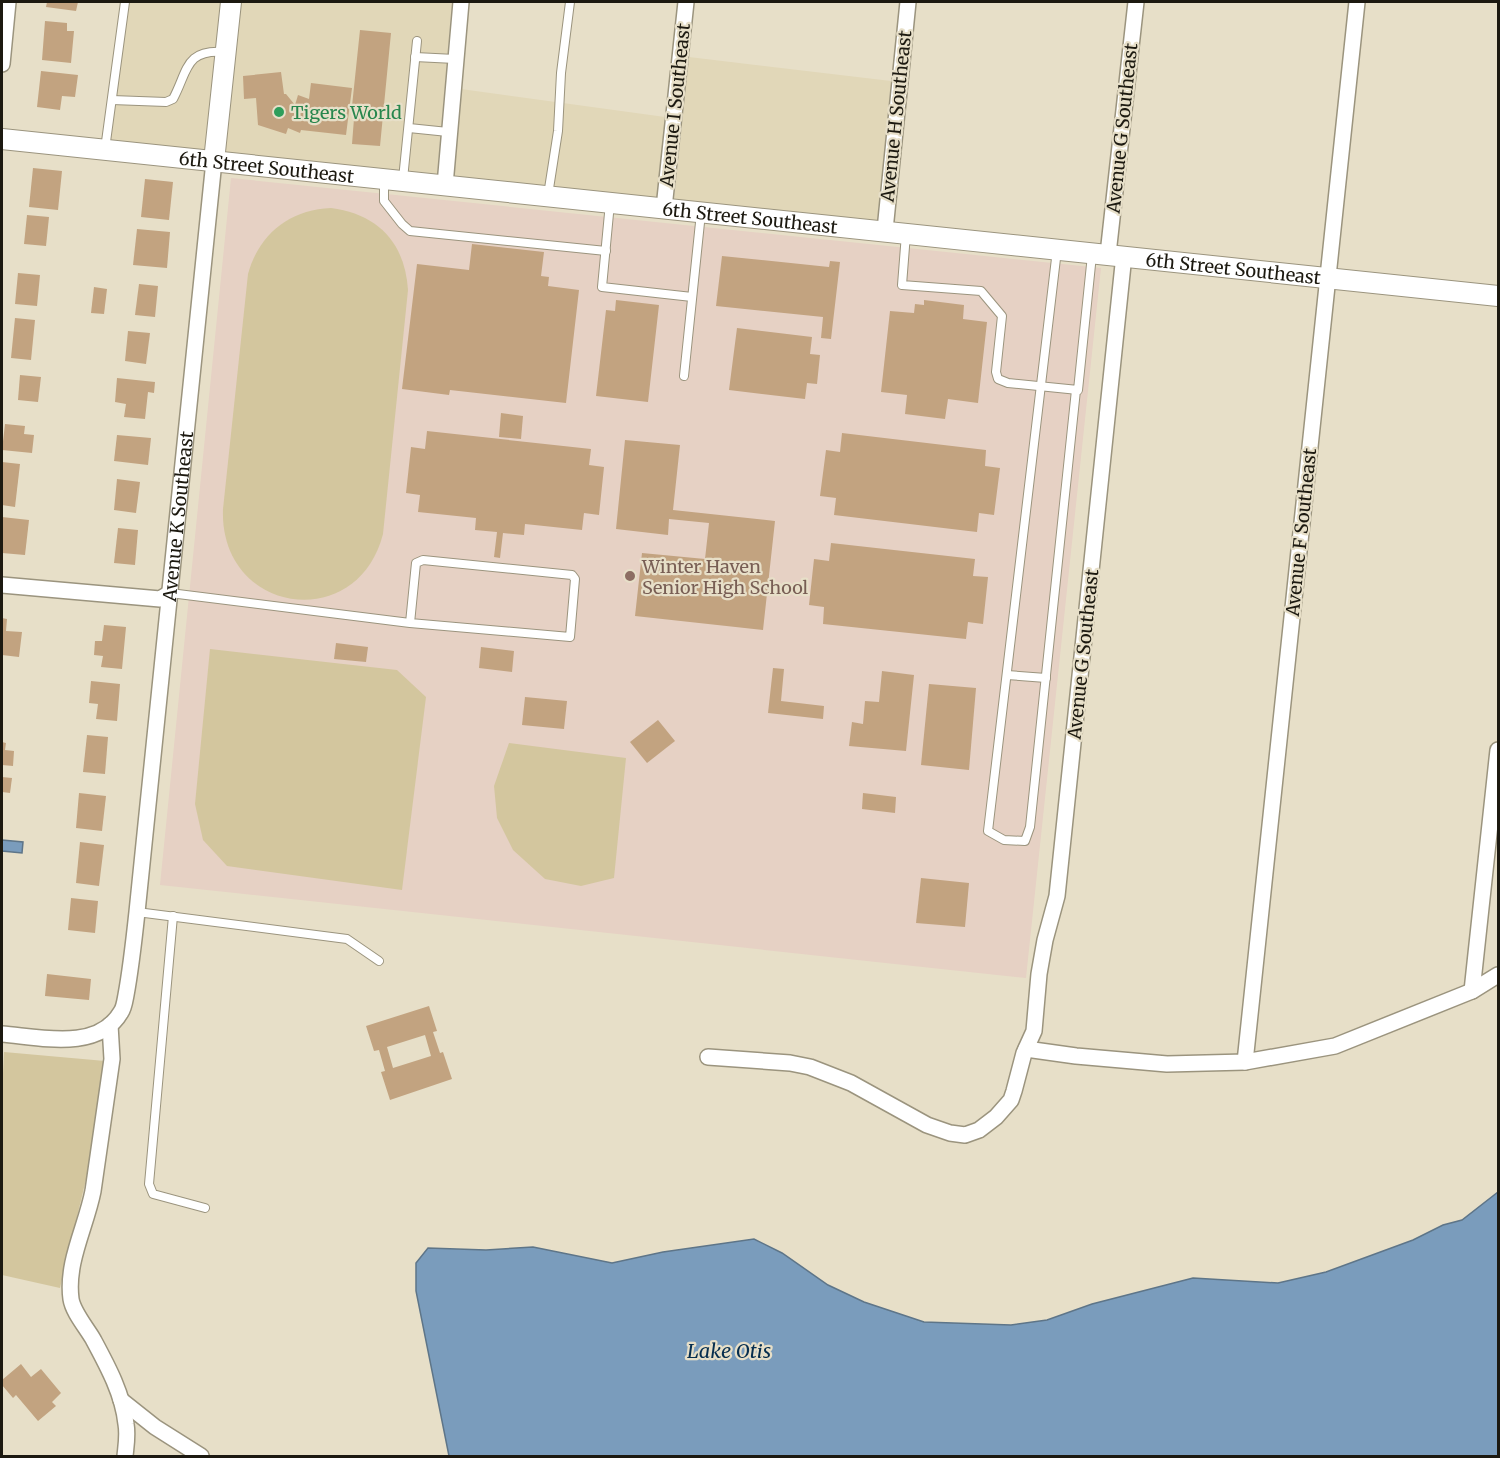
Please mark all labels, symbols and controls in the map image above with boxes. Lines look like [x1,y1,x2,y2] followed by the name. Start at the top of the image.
[655,22,695,189] street label: Avenue I Southeast
[875,29,916,204] street label: Avenue H Southeast
[1102,42,1142,215] street label: Avenue G Southeast
[291,101,402,124] place label: Tigers World
[272,105,286,119] marker: Tigers World
[178,146,355,187] street label: 6th Street Southeast
[661,197,839,238] street label: 6th Street Southeast
[1145,248,1322,289] street label: 6th Street Southeast
[157,430,198,603] street label: Avenue K Southeast
[1281,447,1321,618] street label: Avenue F Southeast
[641,555,809,599] place label: Winter Haven Senior High School
[1063,568,1103,741] street label: Avenue G Southeast
[623,569,637,583] marker: Winter Haven Senior High School
[687,1338,771,1363] water label: Lake Otis

